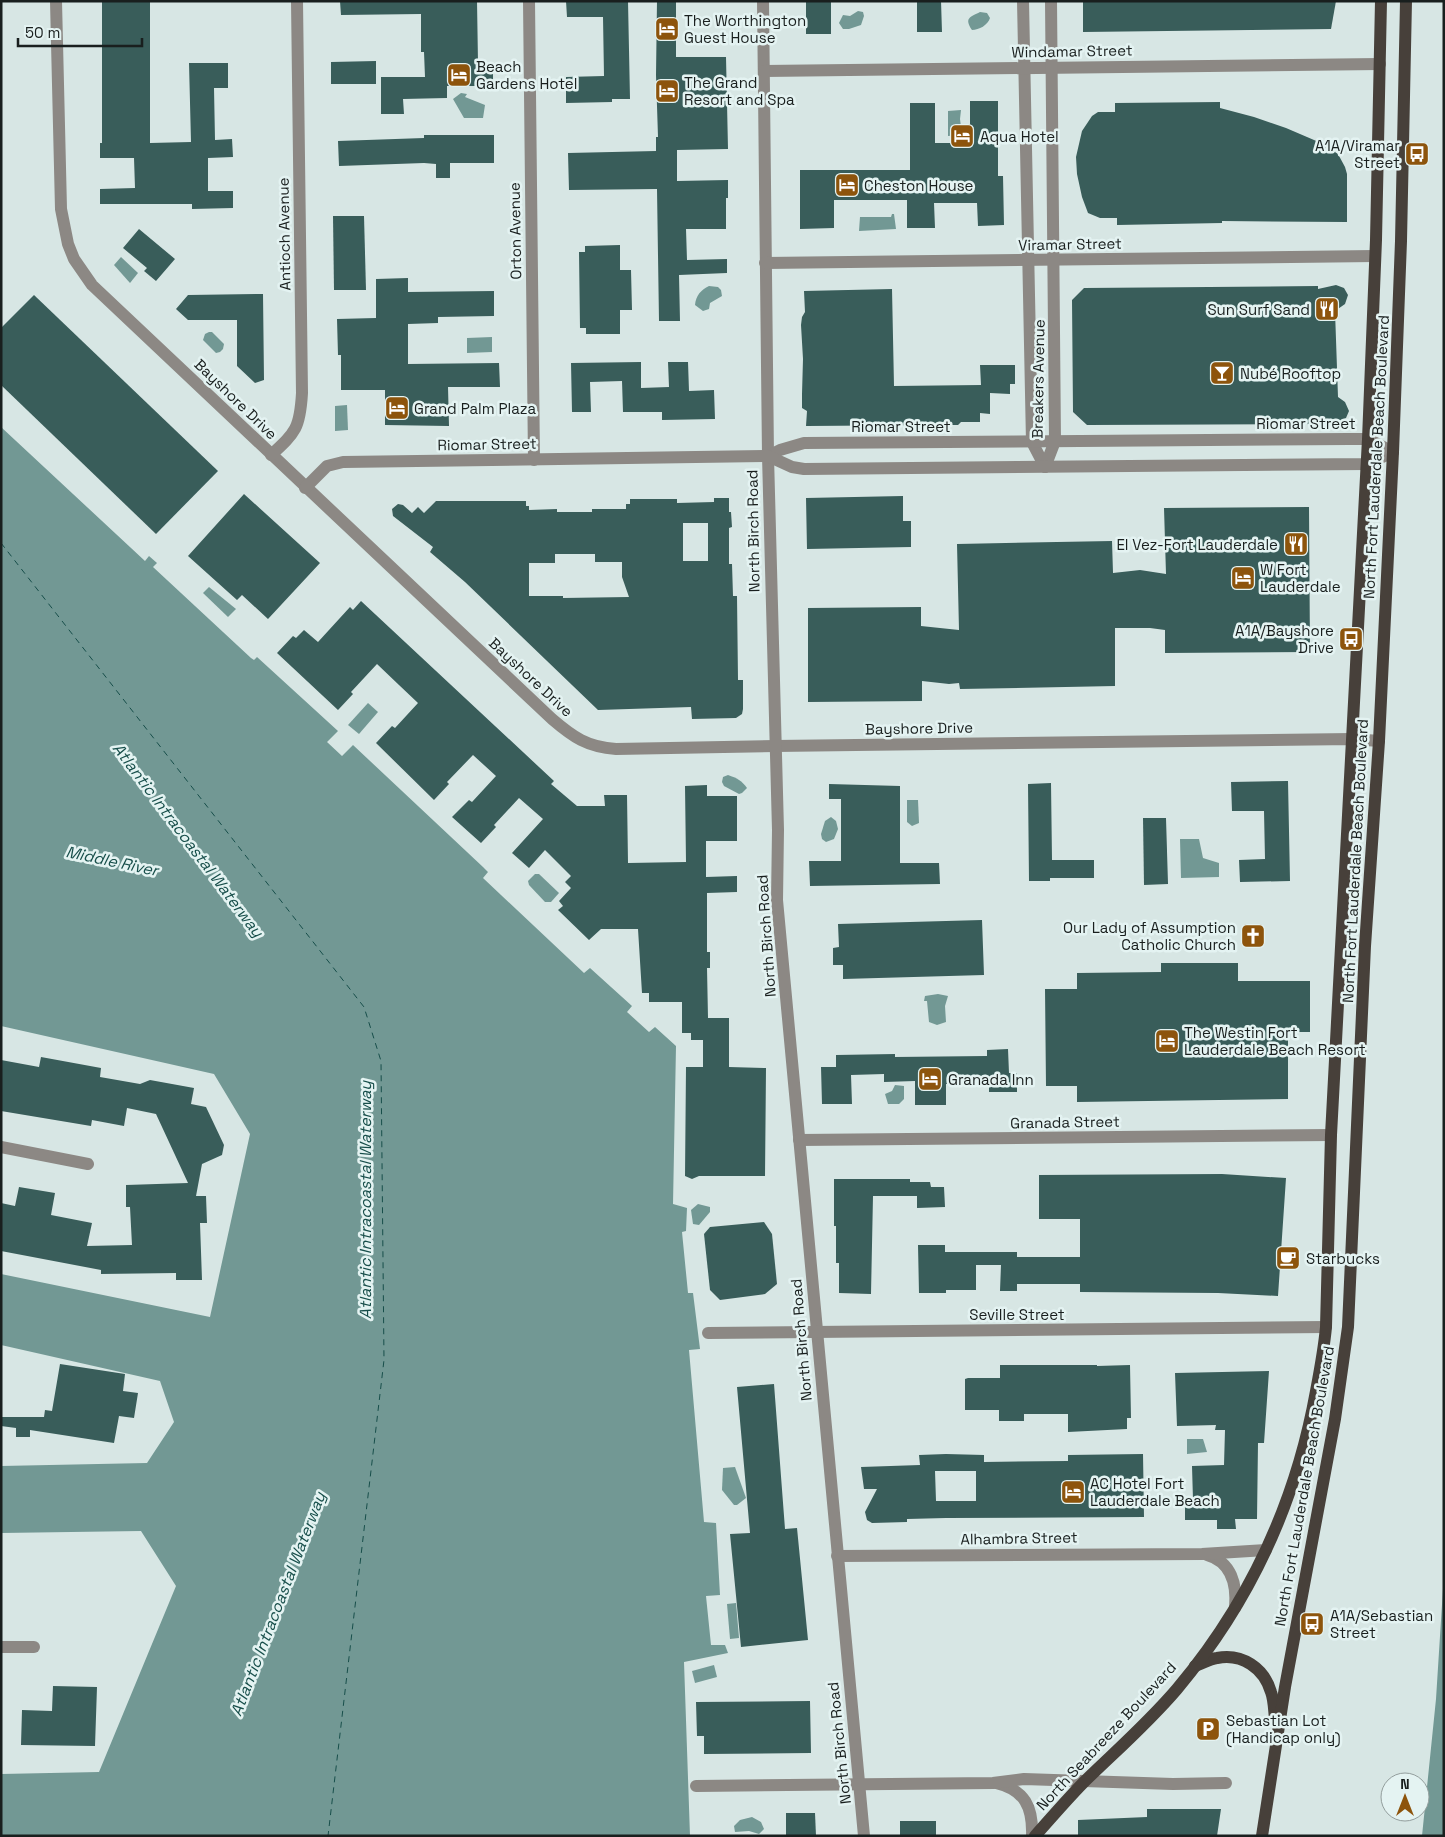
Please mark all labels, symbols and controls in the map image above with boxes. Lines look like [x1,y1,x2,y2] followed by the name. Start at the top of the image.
[684,11,806,47] place label: The Worthington Guest House
[18,15,141,47] scale bar
[654,16,680,42] hotel icon: The Worthington Guest House
[25,23,60,42] text: 50 m
[1011,40,1133,62] street label: Windamar Street
[476,57,577,93] place label: Beach Gardens Hotel
[446,62,472,88] hotel icon: Beach Gardens Hotel
[684,73,795,109] place label: The Grand Resort and Spa
[654,78,680,104] hotel icon: The Grand Resort and Spa
[949,123,975,149] hotel icon: Aqua Hotel
[980,127,1059,146] place label: Aqua Hotel
[1315,136,1400,172] place label: A1A/Viramar Street
[1404,141,1430,167] bus stop icon: A1A/Viramar Street
[834,172,860,198] hotel icon: Cheston House
[864,176,974,195] place label: Cheston House
[274,177,294,291] street label: Antioch Avenue
[505,182,525,280] street label: Orton Avenue
[1018,234,1122,254] street label: Viramar Street
[1314,296,1340,322] restaurant icon: Sun Surf Sand
[1207,300,1310,319] place label: Sun Surf Sand
[1359,315,1393,599] street label: North Fort Lauderdale Beach Boulevard
[1027,319,1049,439] street label: Breakers Avenue
[191,355,282,443] street label: Bayshore Drive
[1209,360,1235,386] bar icon: Nubé Rooftop
[1240,364,1341,383] place label: Nubé Rooftop
[384,395,410,421] hotel icon: Grand Palm Plaza
[414,399,537,418] place label: Grand Palm Plaza
[1256,414,1356,433] street label: Riomar Street
[851,417,951,436] street label: Riomar Street
[437,434,537,454] street label: Riomar Street
[742,470,764,592] street label: North Birch Road
[1283,531,1309,557] restaurant icon: El Vez-Fort Lauderdale
[1116,535,1278,554] place label: El Vez-Fort Lauderdale
[1260,560,1341,596] place label: W Fort Lauderdale
[1230,565,1256,591] hotel icon: W Fort Lauderdale
[1235,621,1334,657] place label: A1A/Bayshore Drive
[1338,626,1364,652] bus stop icon: A1A/Bayshore Drive
[485,633,577,721] street label: Bayshore Drive
[865,718,973,738] street label: Bayshore Drive
[1338,719,1372,1003] street label: North Fort Lauderdale Beach Boulevard
[108,739,269,942] water label: Atlantic Intracoastal Waterway
[64,841,162,881] water label: Middle River
[752,874,780,998] street label: North Birch Road
[1063,918,1236,954] place label: Our Lady of Assumption Catholic Church
[1240,923,1266,949] church icon: Our Lady of Assumption Catholic Church
[1184,1023,1366,1059] place label: The Westin Fort Lauderdale Beach Resort
[1154,1028,1180,1054] hotel icon: The Westin Fort Lauderdale Beach Resort
[917,1066,943,1092] hotel icon: Granada Inn
[948,1070,1034,1089] place label: Granada Inn
[355,1080,376,1319] water label: Atlantic Intracoastal Waterway
[1010,1112,1120,1132] street label: Granada Street
[1275,1245,1301,1271] cafe icon: Starbucks
[1306,1249,1380,1268] place label: Starbucks
[786,1278,816,1402] street label: North Birch Road
[969,1305,1065,1324] street label: Seville Street
[1270,1344,1338,1628] street label: North Fort Lauderdale Beach Boulevard
[1090,1474,1220,1510] place label: AC Hotel Fort Lauderdale Beach
[1060,1479,1086,1505] hotel icon: AC Hotel Fort Lauderdale Beach
[226,1488,331,1719] water label: Atlantic Intracoastal Waterway
[960,1527,1078,1549] street label: Alhambra Street
[1330,1606,1433,1642] place label: A1A/Sebastian Street
[1299,1611,1325,1637] bus stop icon: A1A/Sebastian Street
[1032,1658,1180,1814] street label: North Seabreeze Boulevard
[823,1681,855,1805] street label: North Birch Road
[1226,1711,1341,1748] place label: Sebastian Lot (Handicap only)
[1195,1716,1221,1742] parking icon: Sebastian Lot (Handicap only)
[1380,1772,1430,1822] north arrow
[1400,1775,1410,1793] text: N

